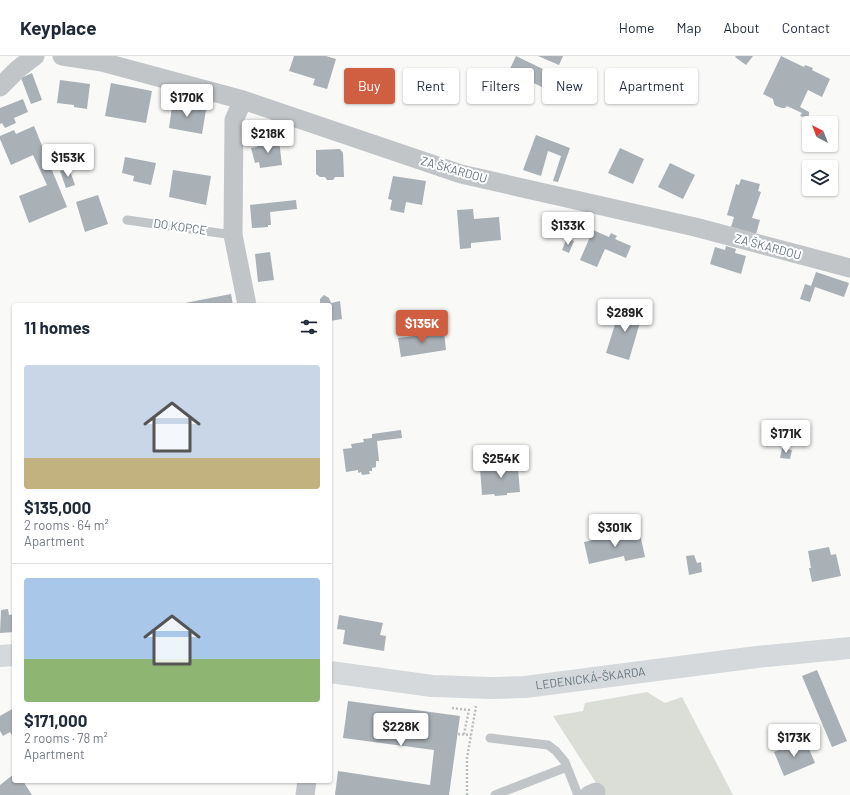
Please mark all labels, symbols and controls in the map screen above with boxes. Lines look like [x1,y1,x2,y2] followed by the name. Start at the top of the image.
[20,16,97,39] text: Keyplace
[619,19,655,36] text: Home
[677,19,701,36] text: Map
[723,19,760,36] text: About
[782,19,830,36] text: Contact
[344,68,395,104] chip: Buy
[403,68,459,104] chip: Rent
[467,68,534,104] chip: Filters
[542,68,597,104] chip: New
[605,68,698,104] chip: Apartment
[159,84,215,118] pin: $170K
[170,89,204,105] text: $170K
[802,116,838,152] north arrow
[802,116,838,196] map controls
[240,120,296,154] pin: $218K
[251,125,285,141] text: $218K
[40,144,96,178] pin: $153K
[51,149,85,165] text: $153K
[420,153,489,185] street label: ZA ŠKARDOU
[802,160,838,196] button: layers
[540,212,596,246] pin: $133K
[153,215,208,237] street label: DO KOPCE
[551,217,585,233] text: $133K
[734,230,803,262] street label: ZA ŠKARDOU
[597,299,653,333] pin: $289K
[607,304,643,320] text: $289K
[394,310,450,344] pin: $135K
[405,315,439,331] text: $135K
[298,316,320,338] icon: filters
[24,317,90,337] text: 11 homes
[136,391,208,463] icon: home
[758,420,814,454] pin: $171K
[770,425,802,441] text: $171K
[473,445,529,479] pin: $254K
[482,450,520,466] text: $254K
[24,497,91,517] text: $135,000
[587,514,643,548] pin: $301K
[24,517,109,533] text: 2 rooms · 64 m²
[598,519,632,535] text: $301K
[24,533,85,549] text: Apartment
[136,604,208,676] icon: home
[535,664,646,692] street label: LEDENICKÁ-ŠKARDA
[24,710,87,730] text: $171,000
[373,713,429,747] pin: $228K
[382,718,420,734] text: $228K
[766,724,822,758] pin: $173K
[777,729,811,745] text: $173K
[24,730,108,746] text: 2 rooms · 78 m²
[24,746,85,762] text: Apartment

